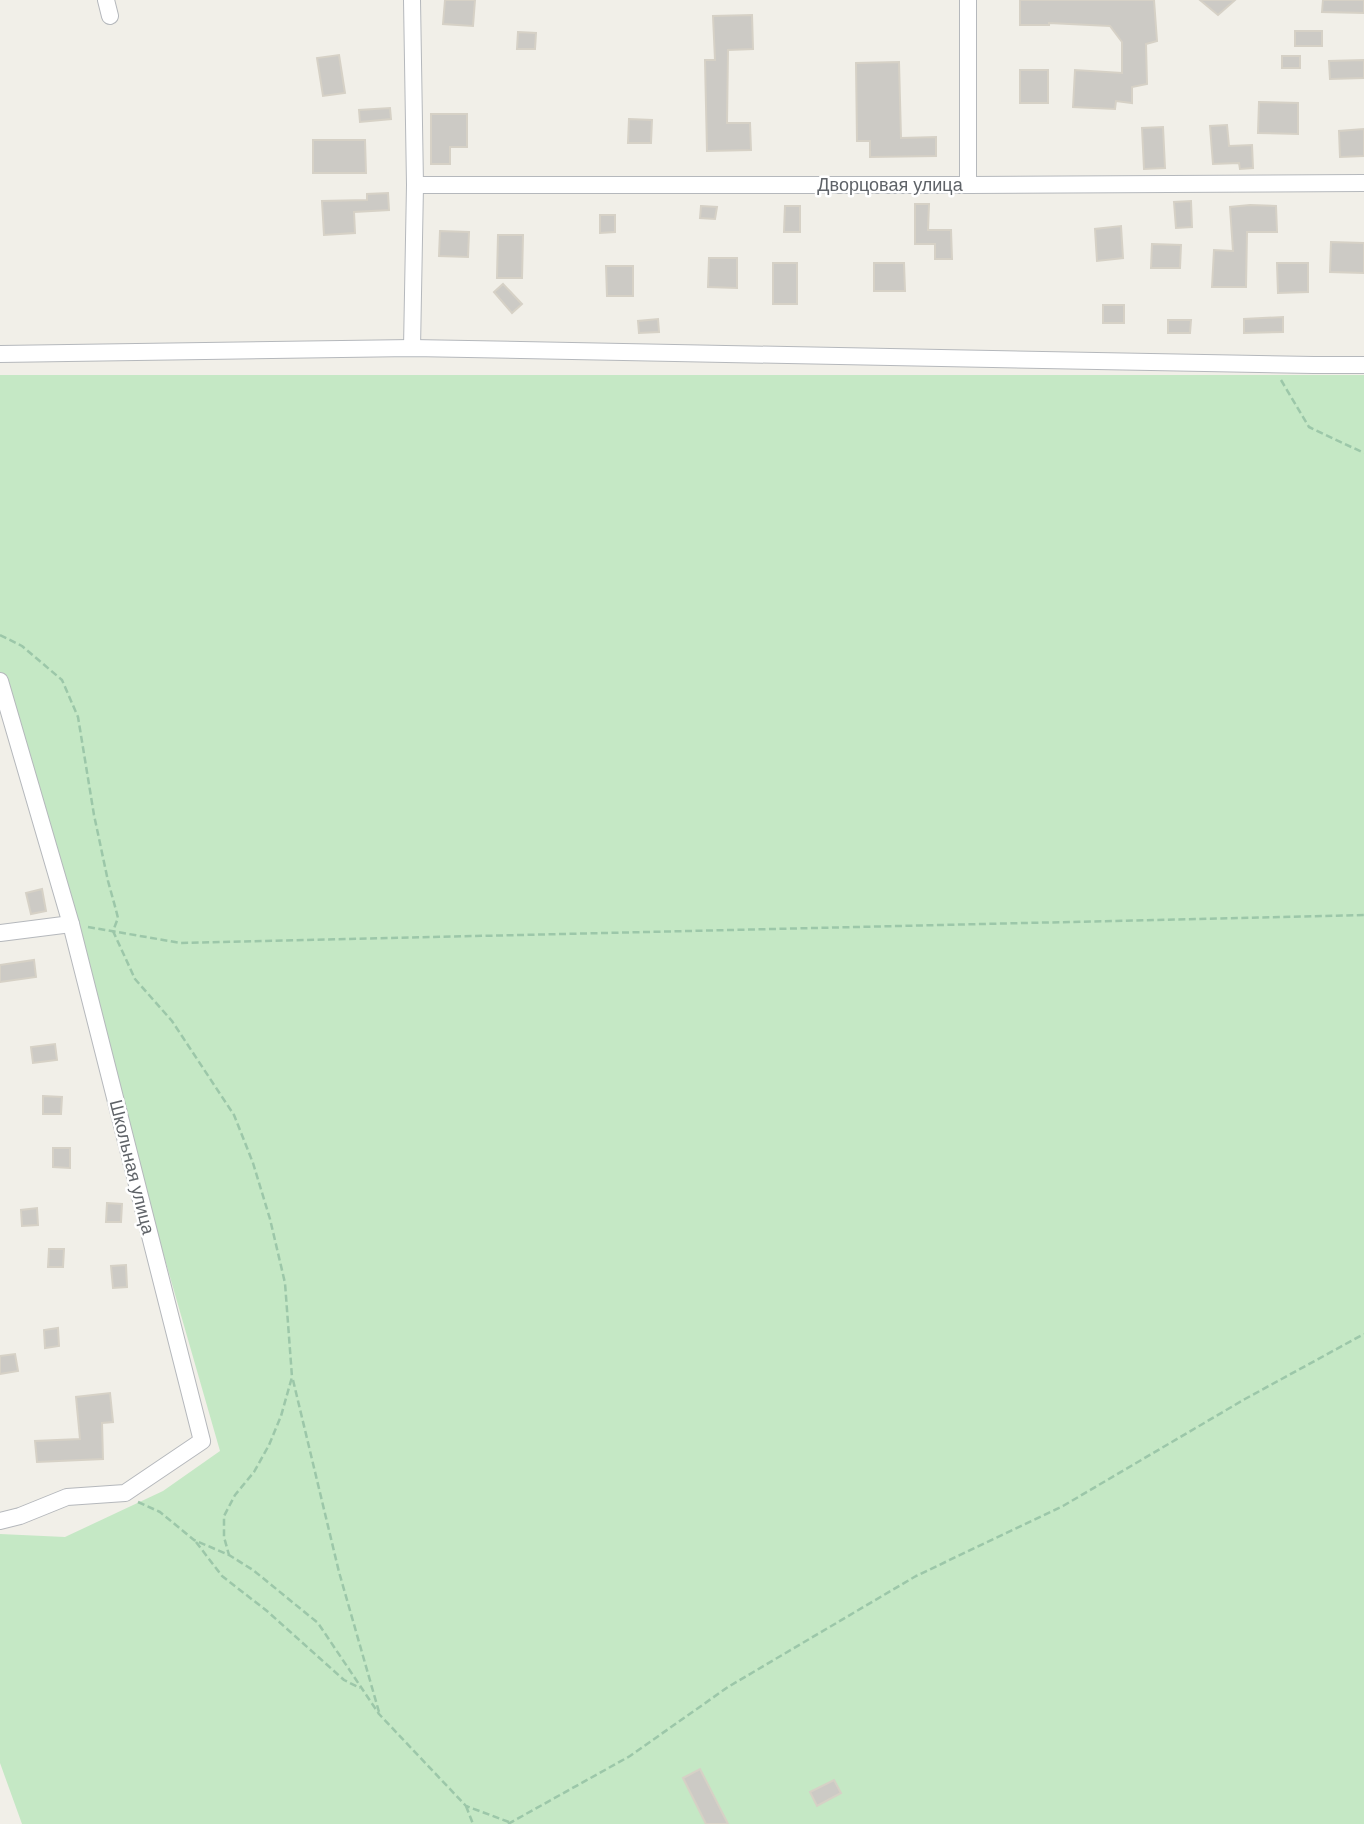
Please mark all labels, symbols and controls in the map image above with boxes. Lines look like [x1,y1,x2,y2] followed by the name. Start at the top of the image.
[817,175,964,195] street label: Дворцовая улица
[106,1098,159,1237] street label: Школьная улица

